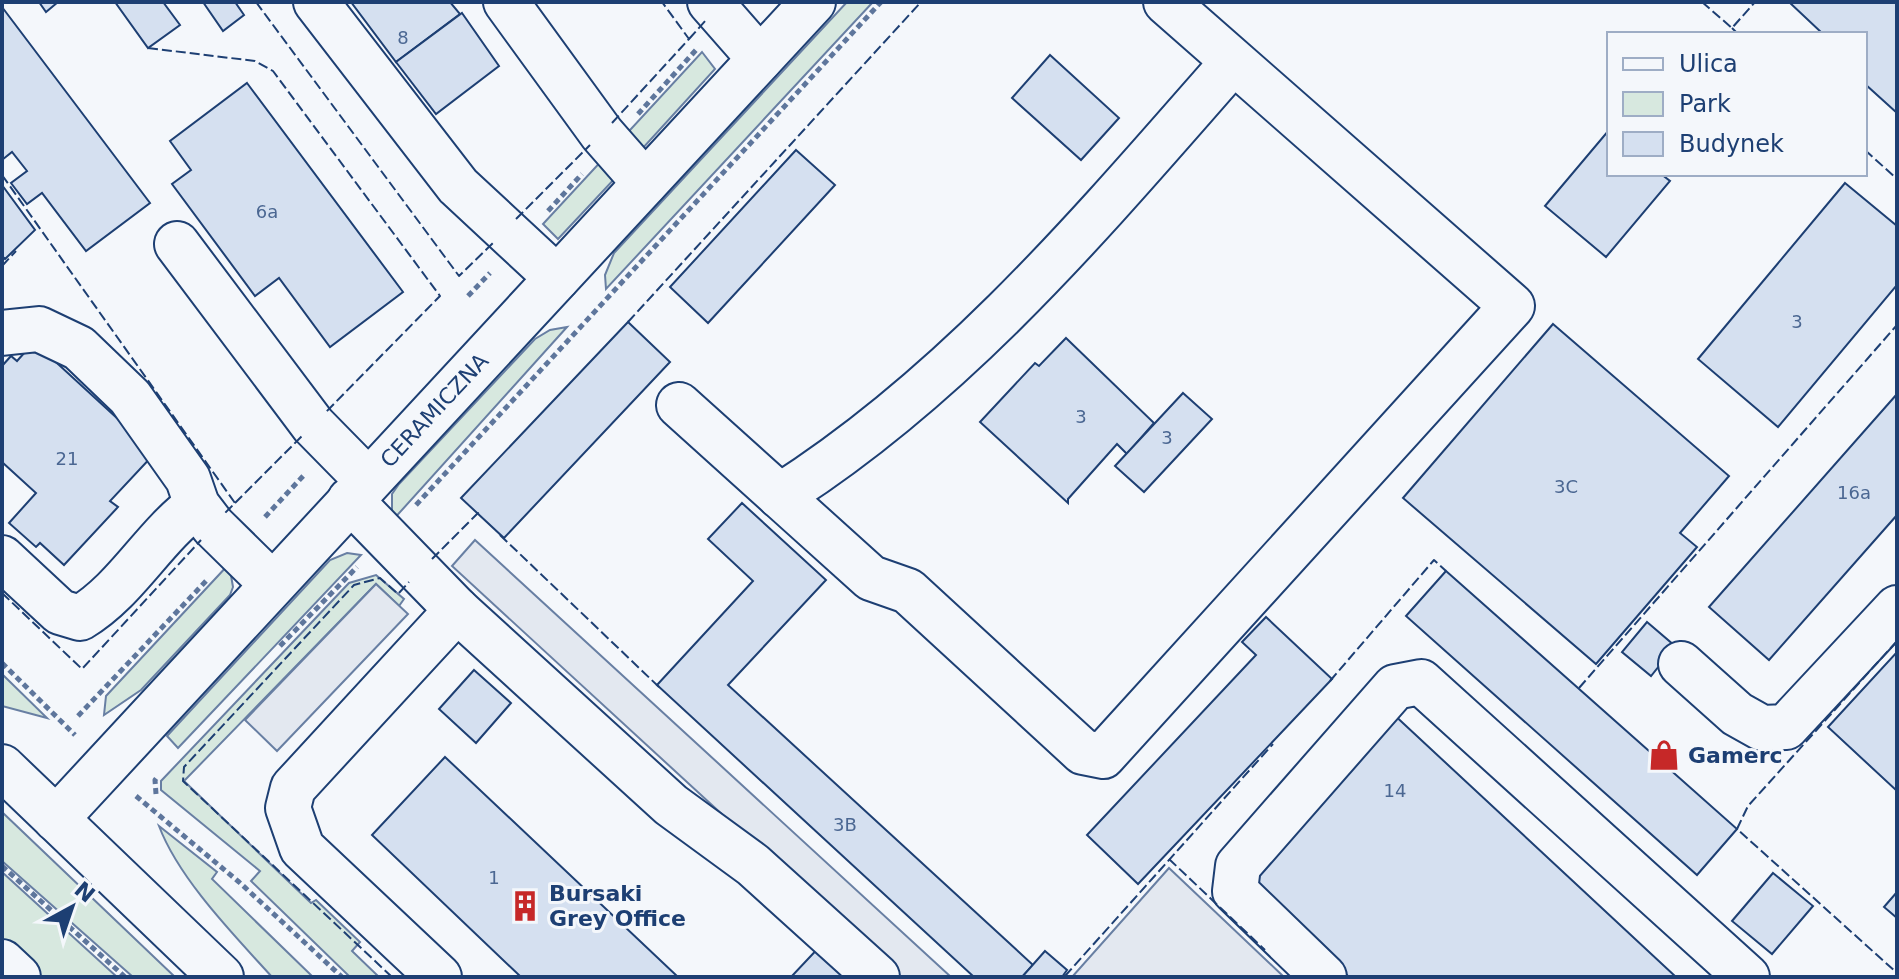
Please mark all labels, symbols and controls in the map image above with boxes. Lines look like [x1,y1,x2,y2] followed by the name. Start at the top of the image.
[397,27,409,48] house number: 8
[1607,32,1867,176] legend
[1679,50,1738,78] text: Ulica
[1679,90,1731,118] text: Park
[1679,130,1784,158] text: Budynek
[256,201,278,222] house number: 6a
[1791,311,1803,332] house number: 3
[375,348,493,472] street label: CERAMICZNA
[1075,406,1087,427] house number: 3
[1161,427,1173,448] house number: 3
[56,448,78,469] house number: 21
[1554,476,1578,497] house number: 3C
[1837,482,1871,503] house number: 16a
[1647,738,1681,772] shop icon: Gamerc
[1688,743,1783,768] place label: Gamerc
[1384,780,1406,801] house number: 14
[833,814,857,835] house number: 3B
[32,867,112,947] north arrow
[488,867,500,888] house number: 1
[69,877,100,908] text: N
[549,881,686,931] place label: Bursaki Grey Office
[508,889,542,923] building icon: Bursaki Grey Office

